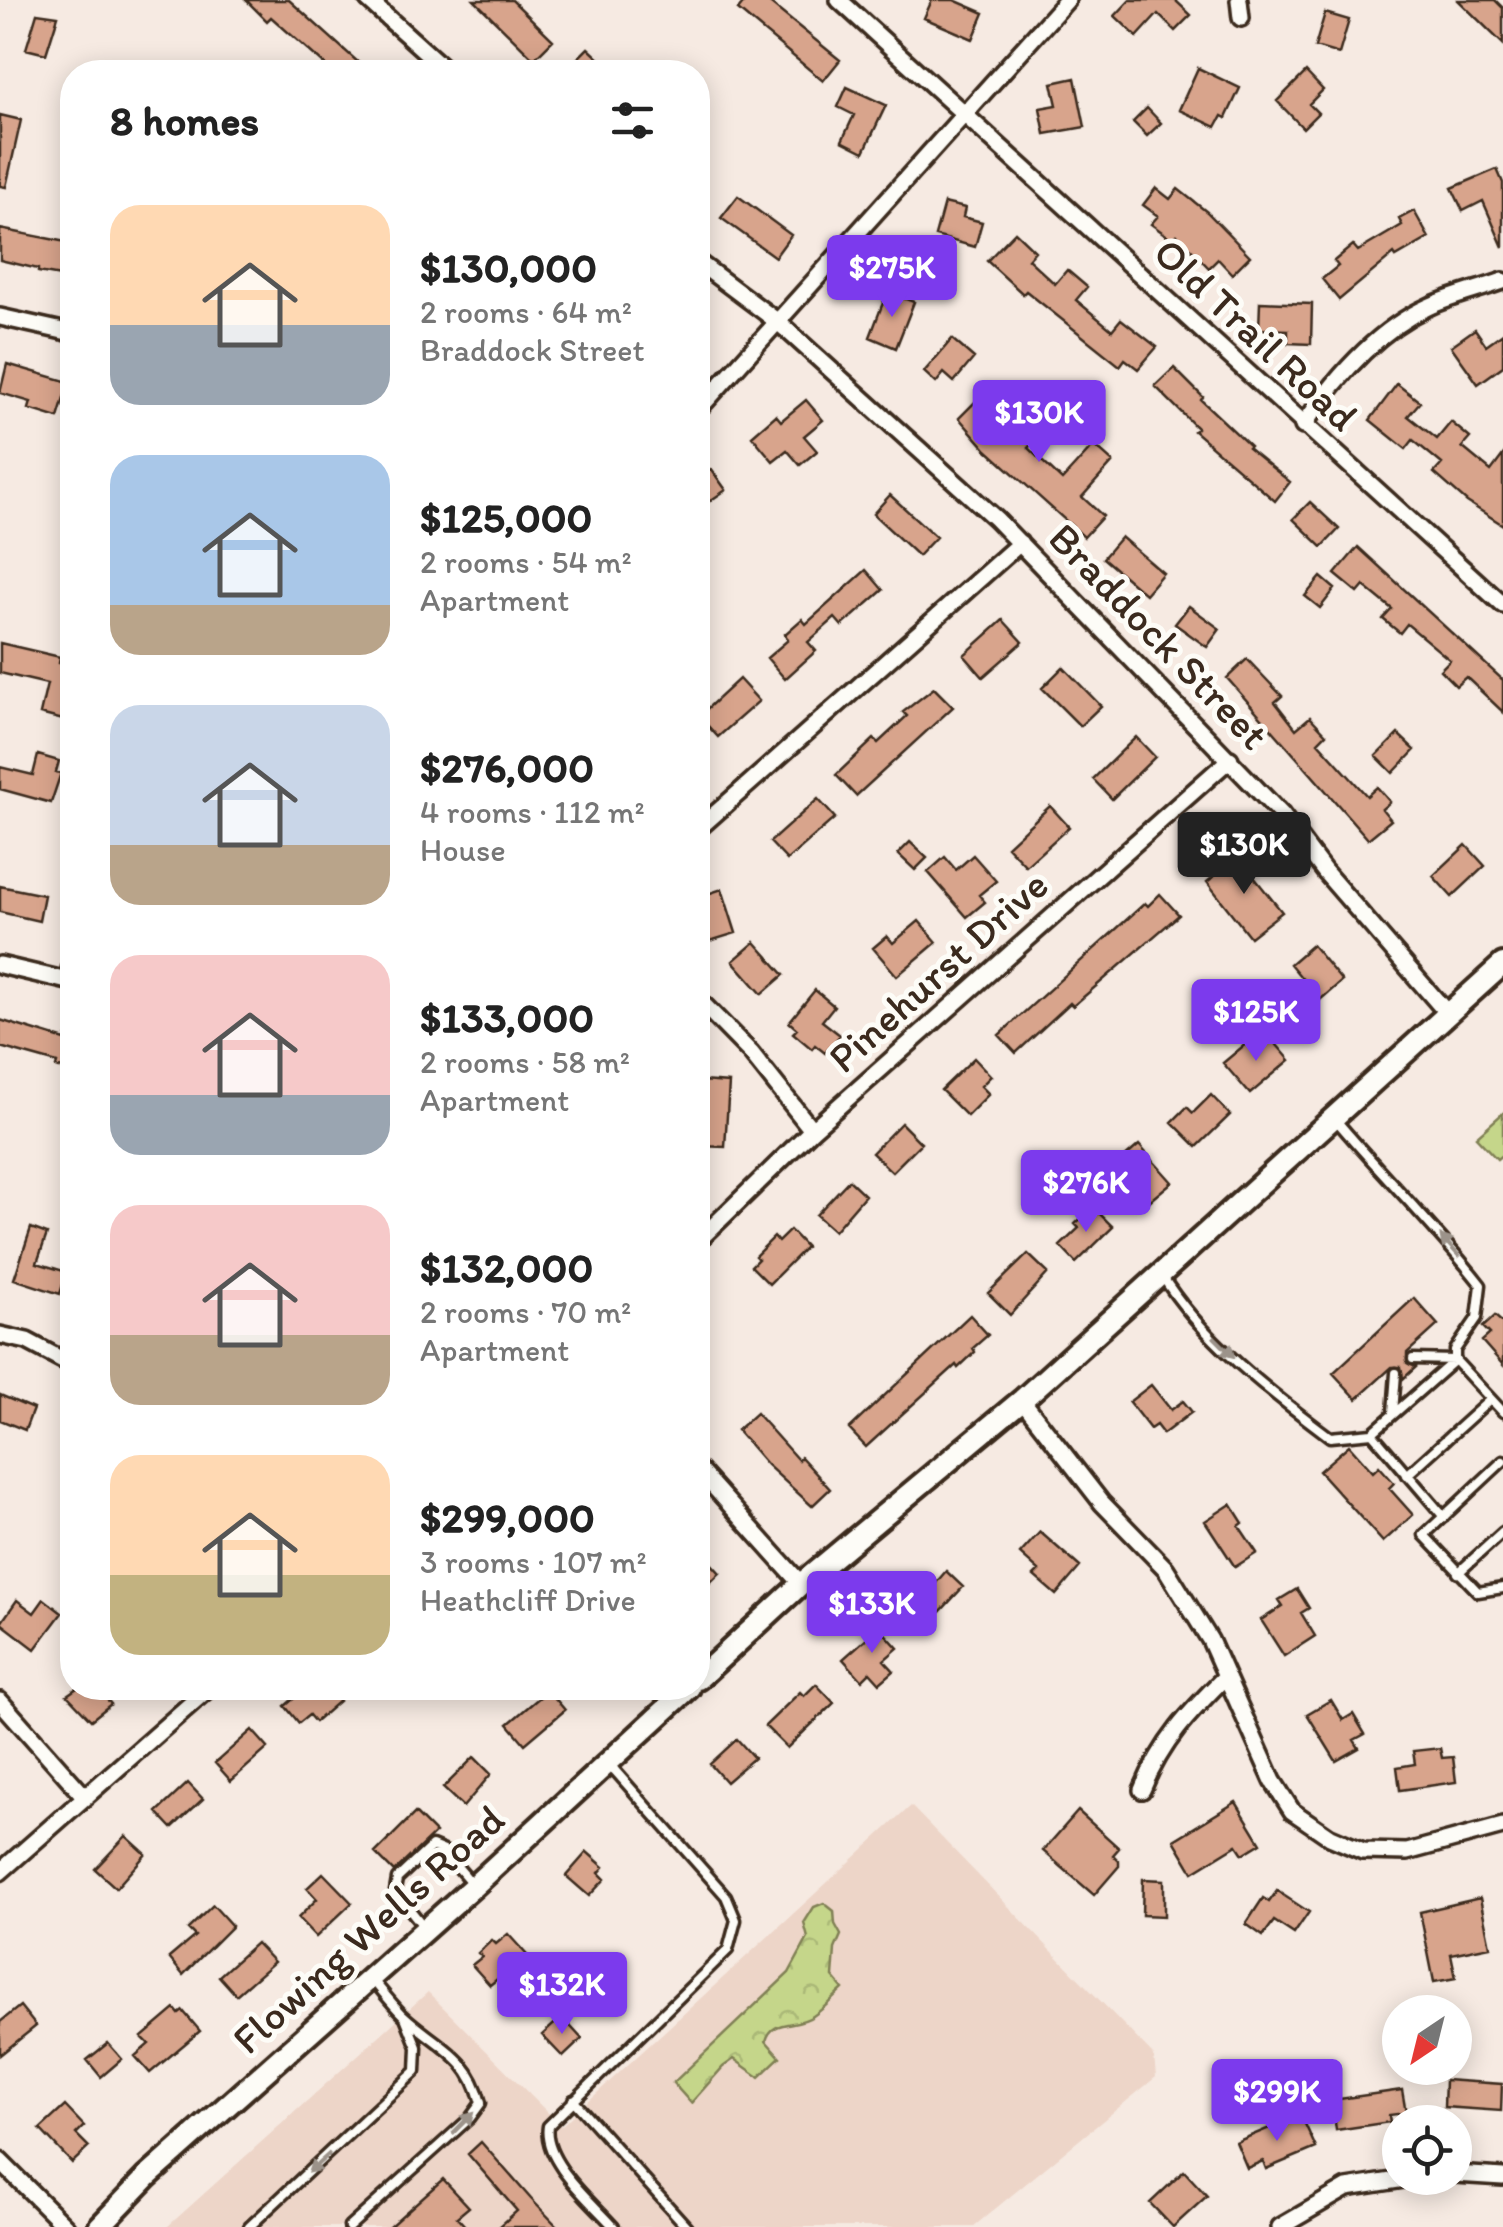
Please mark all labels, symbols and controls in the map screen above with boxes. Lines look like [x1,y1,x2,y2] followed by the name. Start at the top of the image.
[605,93,660,148] icon: filters
[110,95,259,146] text: 8 homes
[1143,227,1369,441] street label: Old Trail Road
[822,235,962,320] pin: $275K
[420,242,597,293] text: $130,000
[190,245,310,365] icon: home
[849,248,935,286] text: $275K
[420,293,632,331] text: 2 rooms · 64 m²
[420,331,645,369] text: Braddock Street
[969,380,1109,465] pin: $130K
[995,393,1083,431] text: $130K
[420,492,593,543] text: $125,000
[190,495,310,615] icon: home
[1038,512,1280,760] street label: Braddock Street
[420,543,632,581] text: 2 rooms · 54 m²
[420,581,569,619] text: Apartment
[420,742,594,793] text: $276,000
[190,745,310,865] icon: home
[420,793,645,831] text: 4 rooms · 112 m²
[1174,812,1314,897] pin: $130K
[1200,825,1288,863] text: $130K
[420,831,506,869] text: House
[817,859,1059,1083] street label: Pinehurst Drive
[1186,979,1326,1064] pin: $125K
[420,992,594,1043] text: $133,000
[1213,992,1299,1030] text: $125K
[190,995,310,1115] icon: home
[420,1043,630,1081] text: 2 rooms · 58 m²
[420,1081,569,1119] text: Apartment
[1016,1150,1156,1235] pin: $276K
[1043,1163,1129,1201] text: $276K
[1439,1234,1461,1259] one-way arrow
[420,1242,593,1293] text: $132,000
[190,1245,310,1365] icon: home
[420,1293,631,1331] text: 2 rooms · 70 m²
[420,1331,569,1369] text: Apartment
[1212,1335,1236,1359] one-way arrow
[420,1492,595,1543] text: $299,000
[190,1495,310,1615] icon: home
[420,1543,647,1581] text: 3 rooms · 107 m²
[802,1571,942,1656] pin: $133K
[420,1581,636,1619] text: Heathcliff Drive
[829,1584,915,1622] text: $133K
[222,1794,514,2064] street label: Flowing Wells Road
[492,1952,632,2037] pin: $132K
[519,1965,605,2003] text: $132K
[1382,1995,1472,2085] north arrow
[1382,1995,1472,2195] map controls
[1207,2059,1347,2144] pin: $299K
[1234,2072,1320,2110] text: $299K
[1382,2105,1472,2195] button: locate
[451,2111,475,2135] one-way arrow
[307,2152,332,2174] one-way arrow

